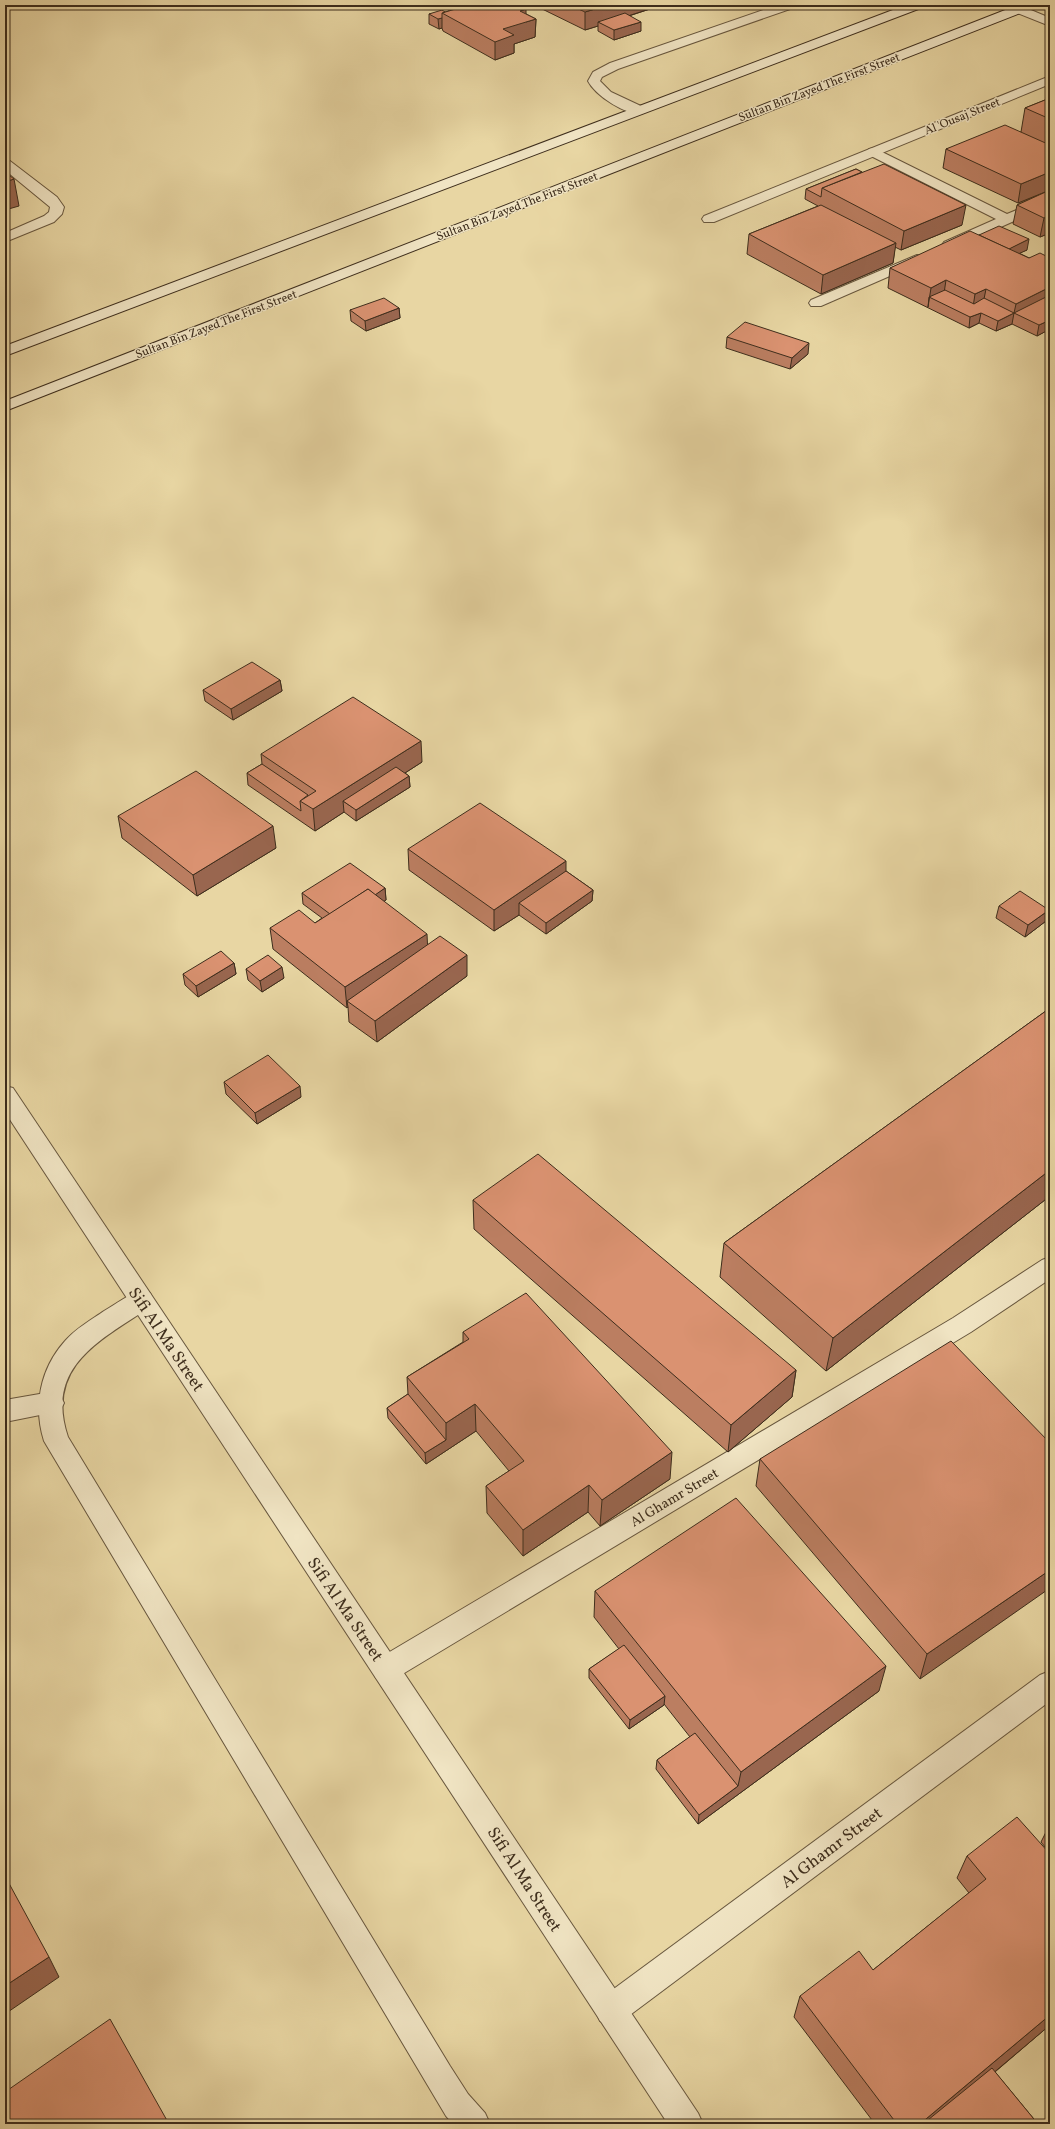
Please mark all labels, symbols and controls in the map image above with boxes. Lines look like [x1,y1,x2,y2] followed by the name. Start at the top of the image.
[736,50,902,126] street label: Sultan Bin Zayed The First Street
[922,94,1003,139] street label: Al 'Ousaj Street
[434,169,600,245] street label: Sultan Bin Zayed The First Street
[133,287,299,363] street label: Sultan Bin Zayed The First Street
[122,1283,209,1397] street label: Sifi Al Ma Street
[627,1464,723,1532] street label: Al Ghamr Street
[301,1553,388,1667] street label: Sifi Al Ma Street
[776,1802,887,1894] street label: Al Ghamr Street
[481,1823,566,1937] street label: Sifi Al Ma Street

